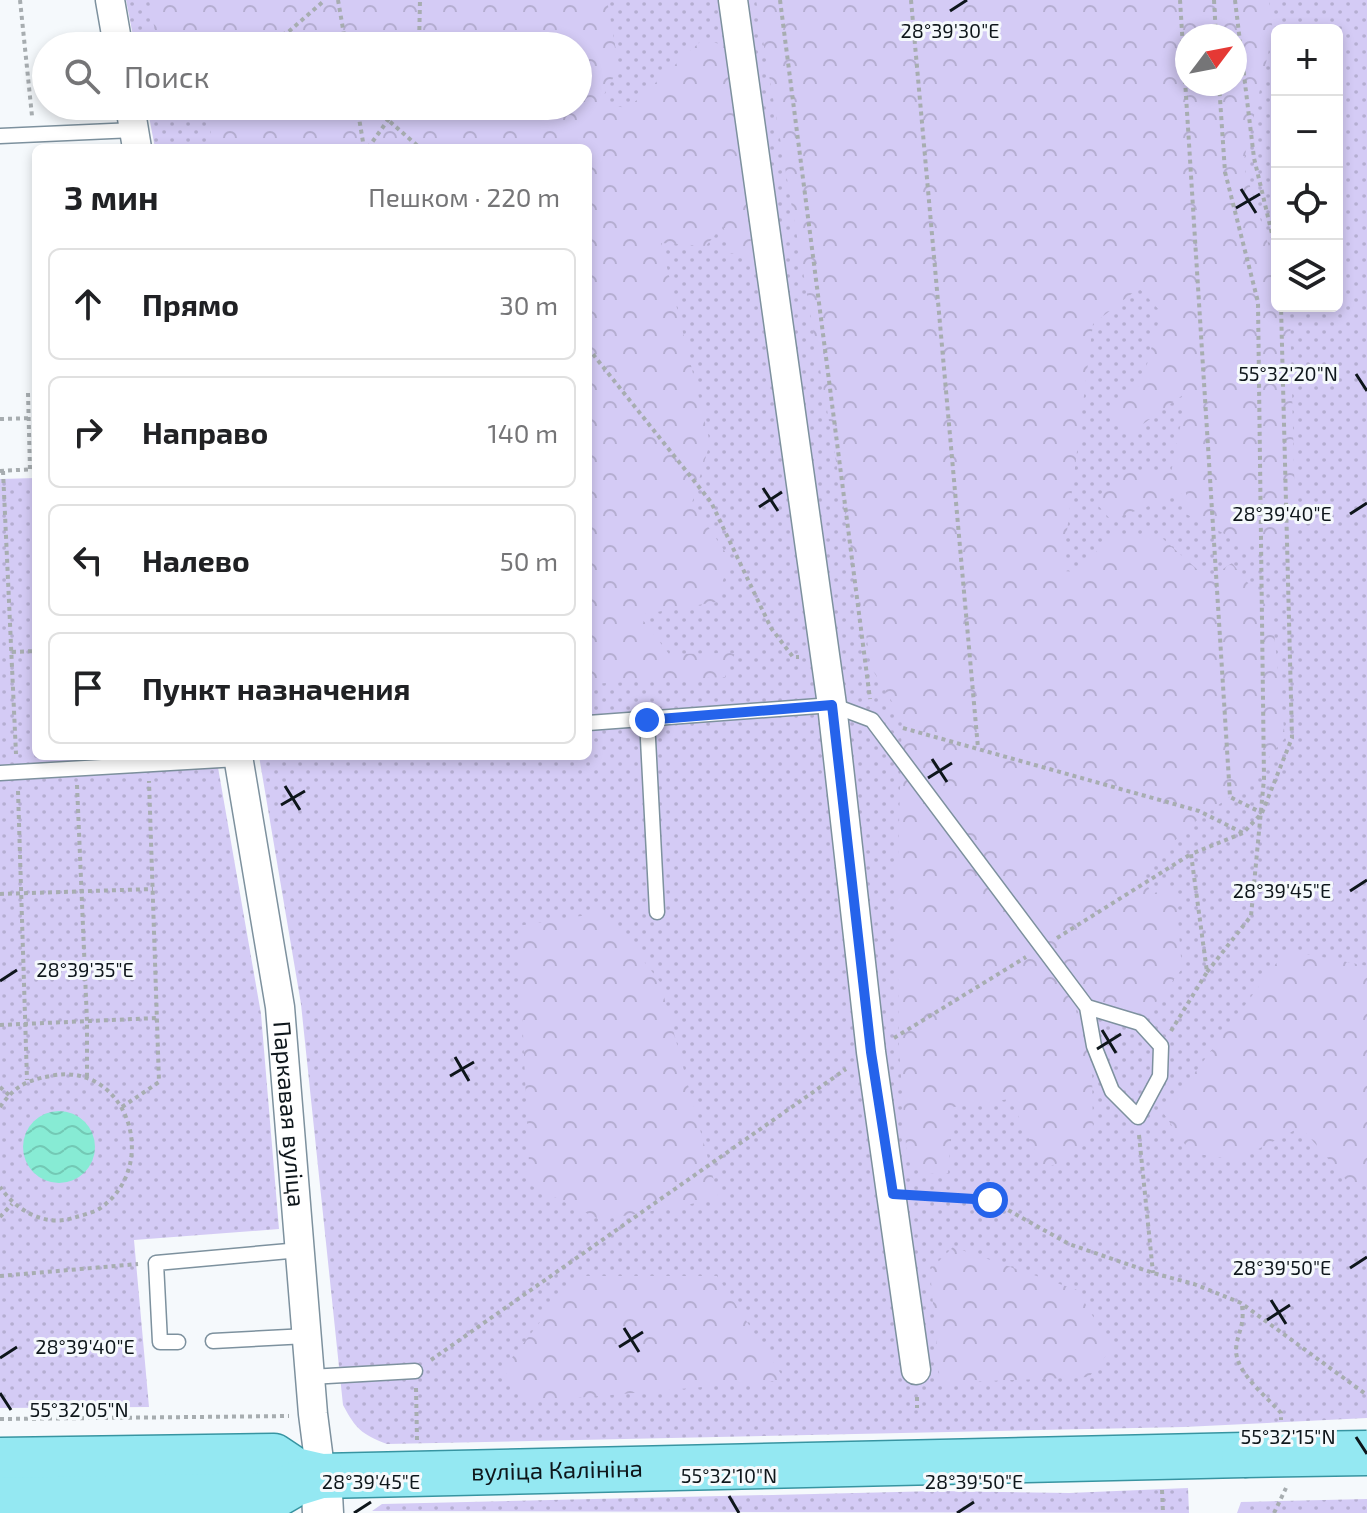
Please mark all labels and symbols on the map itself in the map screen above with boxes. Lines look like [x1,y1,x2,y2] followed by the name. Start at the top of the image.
[901,18,999,42] text: 28°39'30"E
[1175,24,1247,96] north arrow
[1238,361,1338,385] text: 55°32'20"N
[1232,501,1332,525] text: 28°39'40"E
[629,702,665,738] route end
[1233,878,1331,902] text: 28°39'45"E
[36,957,134,981] text: 28°39'35"E
[268,1020,312,1208] street label: Паркавая вуліца
[972,1182,1008,1218] route start
[1233,1255,1331,1279] text: 28°39'50"E
[35,1334,135,1358] text: 28°39'40"E
[29,1397,129,1421] text: 55°32'05"N
[1240,1424,1336,1448] text: 55°32'15"N
[471,1453,643,1486] street label: вуліца Калініна
[681,1463,777,1487] text: 55°32'10"N
[322,1469,420,1493] text: 28°39'45"E
[925,1469,1023,1493] text: 28°39'50"E

